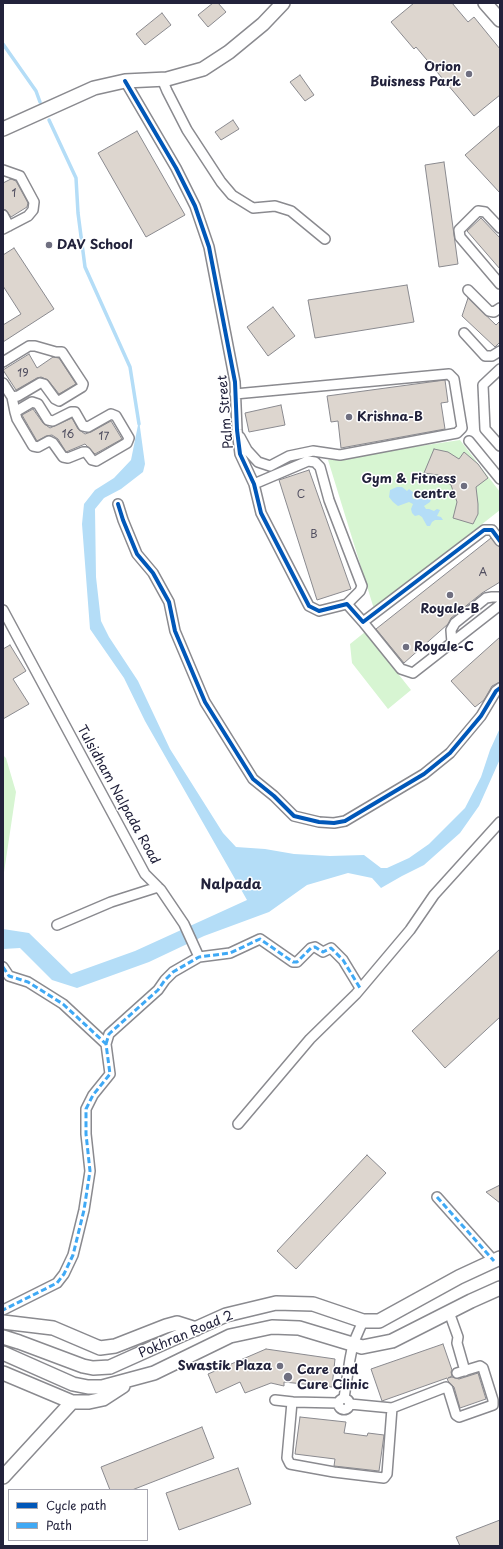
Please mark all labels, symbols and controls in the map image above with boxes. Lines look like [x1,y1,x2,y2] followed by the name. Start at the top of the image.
[370,59,461,90] place label: Orion Buisness Park
[464,69,474,79] marker: Orion Buisness Park
[12,187,16,201] house number: 1
[57,237,133,253] place label: DAV School
[44,240,54,250] marker: DAV School
[17,367,29,381] house number: 19
[215,374,237,450] street label: Palm Street
[357,409,423,425] place label: Krishna-B
[344,412,354,422] marker: Krishna-B
[62,428,74,442] house number: 16
[99,430,109,444] house number: 17
[362,471,456,502] place label: Gym & Fitness centre
[459,481,469,491] marker: Gym & Fitness centre
[297,488,305,502] house number: C
[310,528,318,542] house number: B
[479,566,487,580] house number: A
[445,590,455,600] marker: Royale-B
[421,601,479,617] place label: Royale-B
[414,639,474,655] place label: Royale-C
[401,642,411,652] marker: Royale-C
[73,723,163,867] street label: Tulsidham Nalpada Road
[201,877,261,893] district label: Nalpada
[136,1308,236,1362] street label: Pokhran Road 2
[178,1358,272,1374] place label: Swastik Plaza
[275,1361,285,1371] marker: Swastik Plaza
[297,1362,369,1393] place label: Care and Cure Clinic
[282,1371,294,1383] marker: Care and Cure Clinic
[8,1489,148,1541] legend
[46,1496,107,1514] text: Cycle path
[46,1516,72,1534] text: Path

